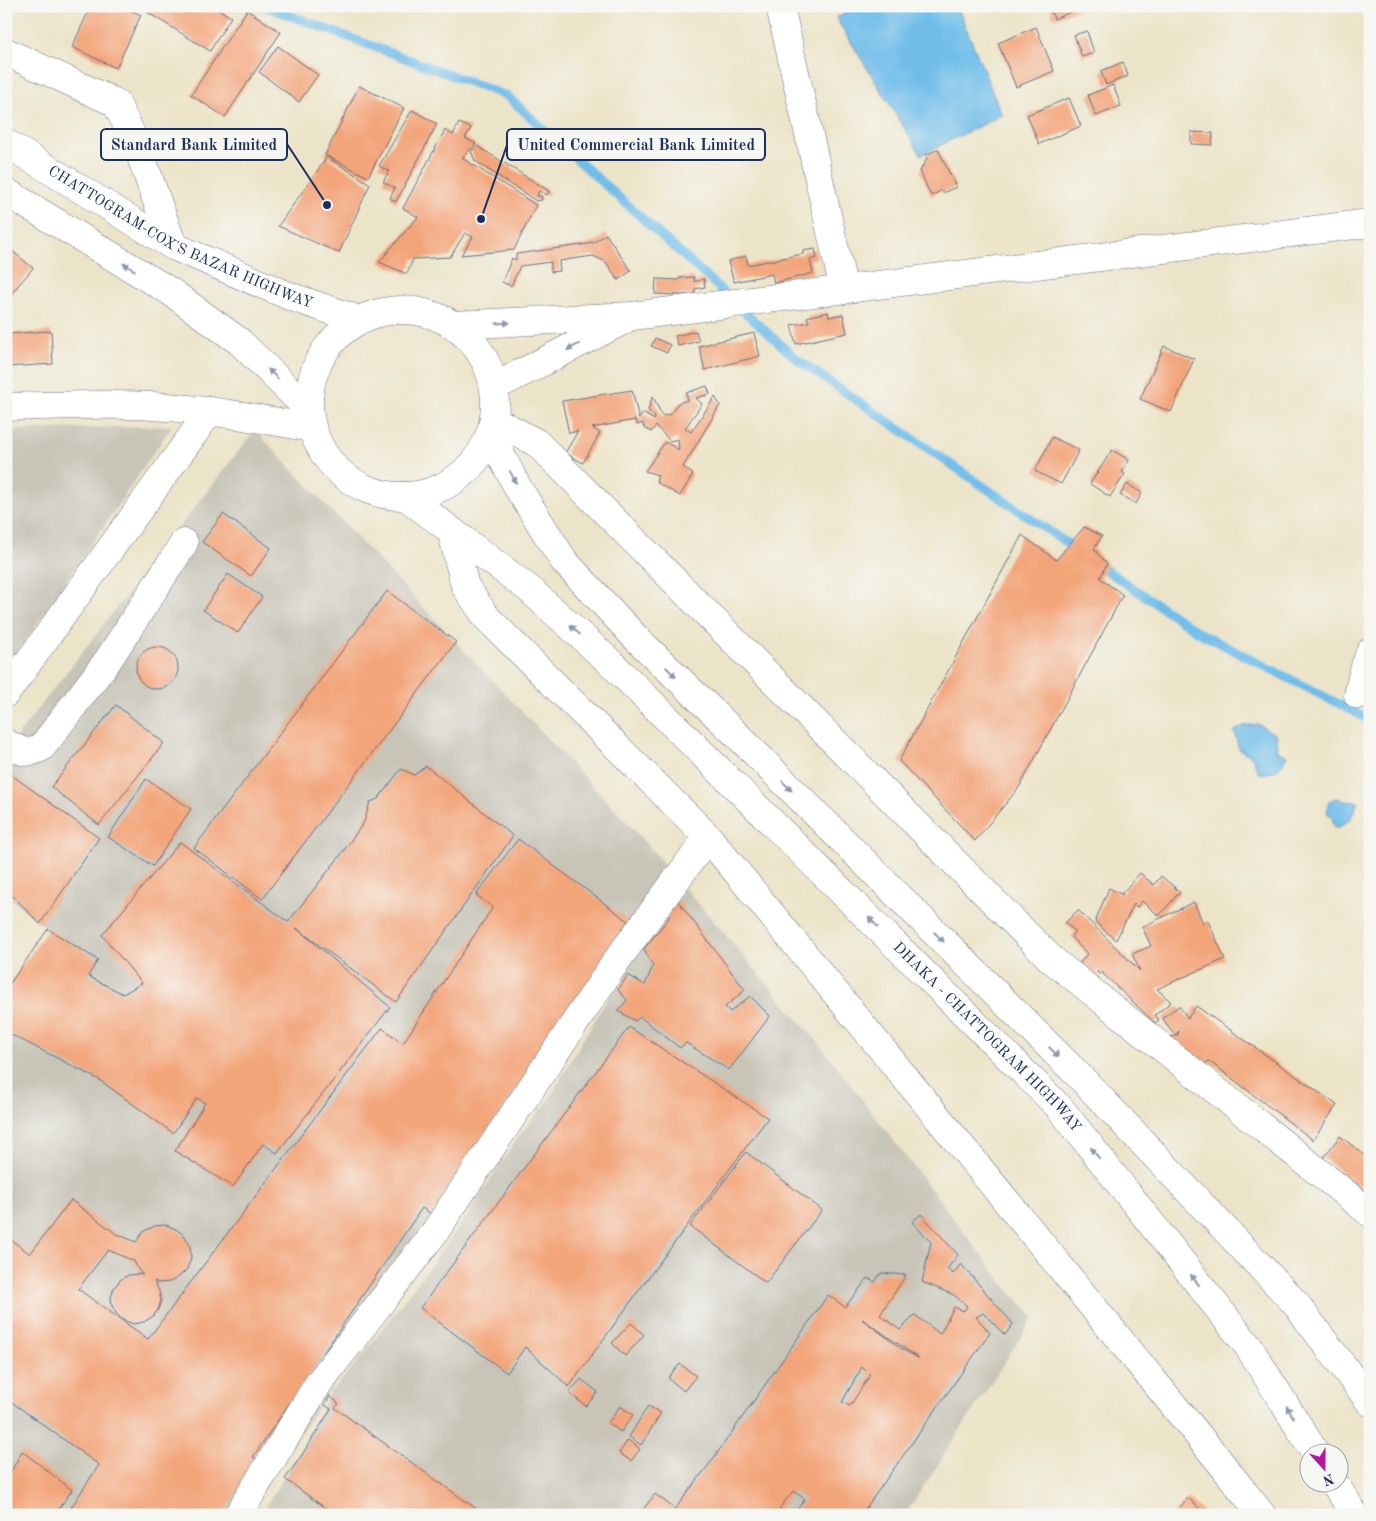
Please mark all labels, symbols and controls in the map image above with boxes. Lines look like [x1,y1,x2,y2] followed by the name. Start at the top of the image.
[101,129,287,160] callout: Standard Bank Limited
[507,129,765,160] callout: United Commercial Bank Limited
[111,138,278,154] text: Standard Bank Limited
[517,138,755,154] text: United Commercial Bank Limited
[45,163,315,311] street label: CHATTOGRAM-COX'S BAZAR HIGHWAY
[123,263,136,272] one-way arrow
[495,318,511,326] one-way arrow
[566,343,580,351] one-way arrow
[267,369,279,381] one-way arrow
[509,470,517,485] one-way arrow
[570,624,582,636] one-way arrow
[665,665,677,677] one-way arrow
[781,779,793,791] one-way arrow
[867,917,879,929] one-way arrow
[933,931,945,943] one-way arrow
[890,939,1084,1135] street label: DHAKA - CHATTOGRAM HIGHWAY
[1048,1046,1060,1058] one-way arrow
[1089,1147,1100,1160] one-way arrow
[1190,1274,1201,1287] one-way arrow
[1285,1406,1294,1419] one-way arrow
[1298,1444,1348,1494] north arrow
[1321,1471,1336,1488] text: N

